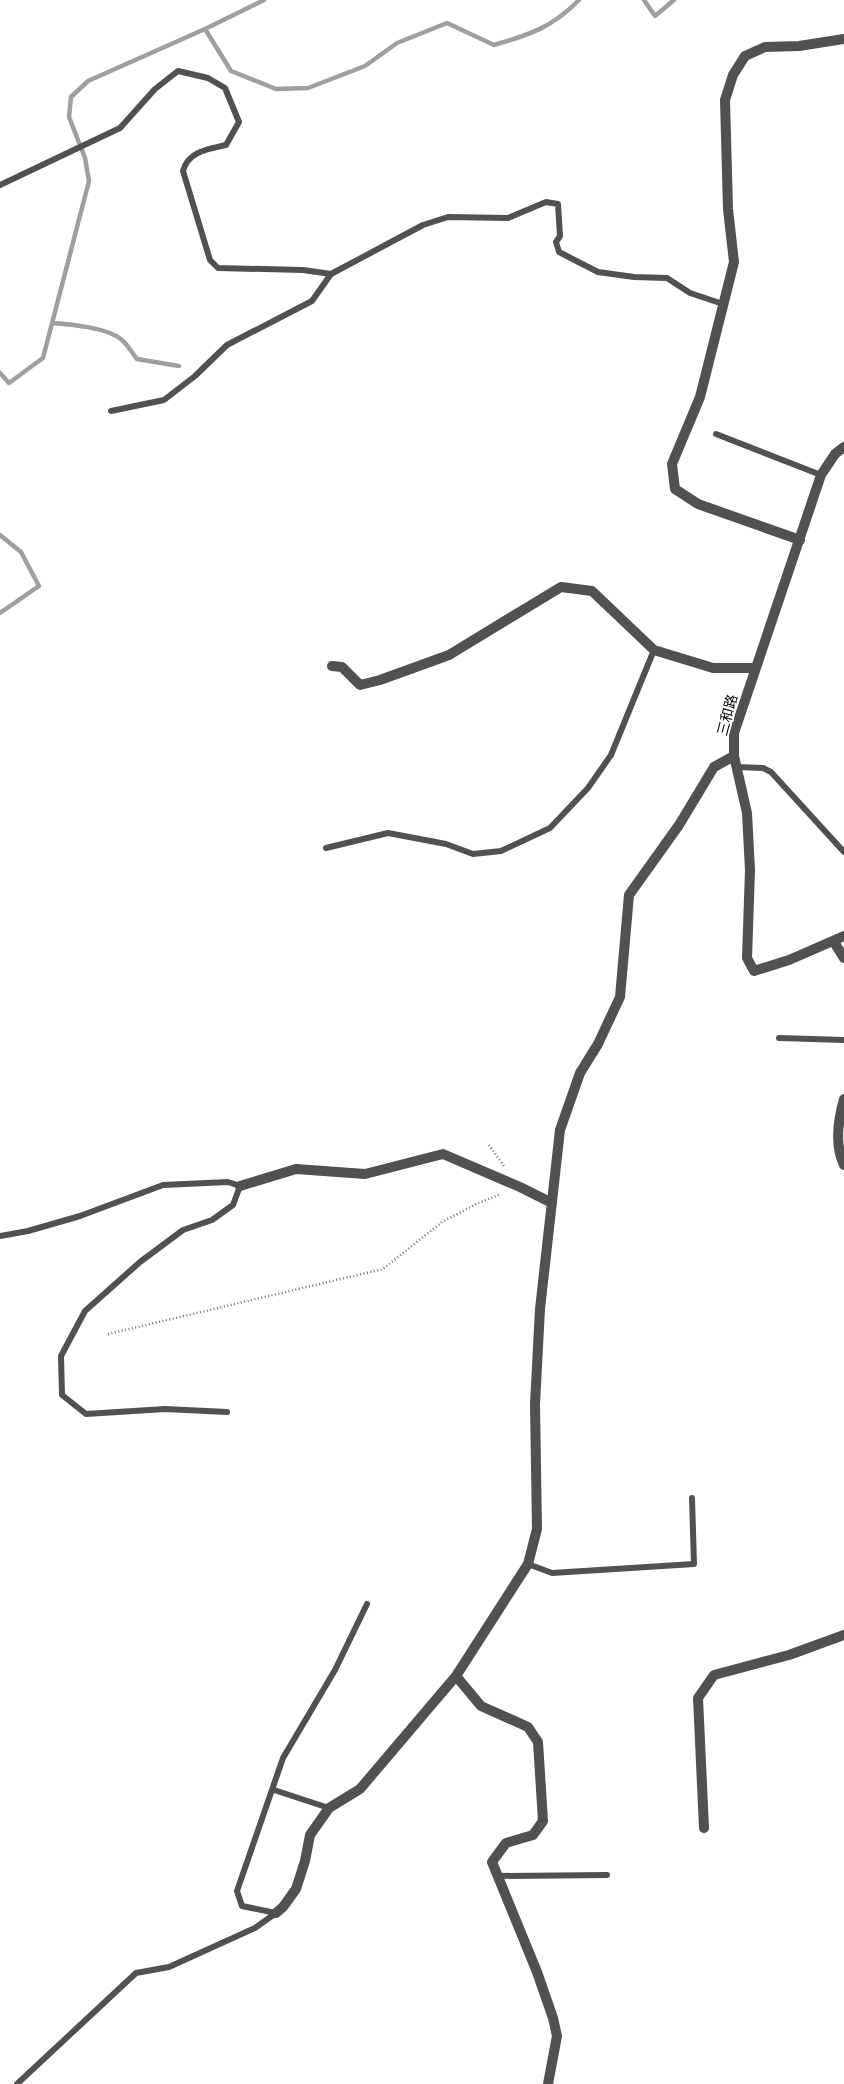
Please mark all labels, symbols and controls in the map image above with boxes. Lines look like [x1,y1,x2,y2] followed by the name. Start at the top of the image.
[713,692,740,737] street label: 三和路

